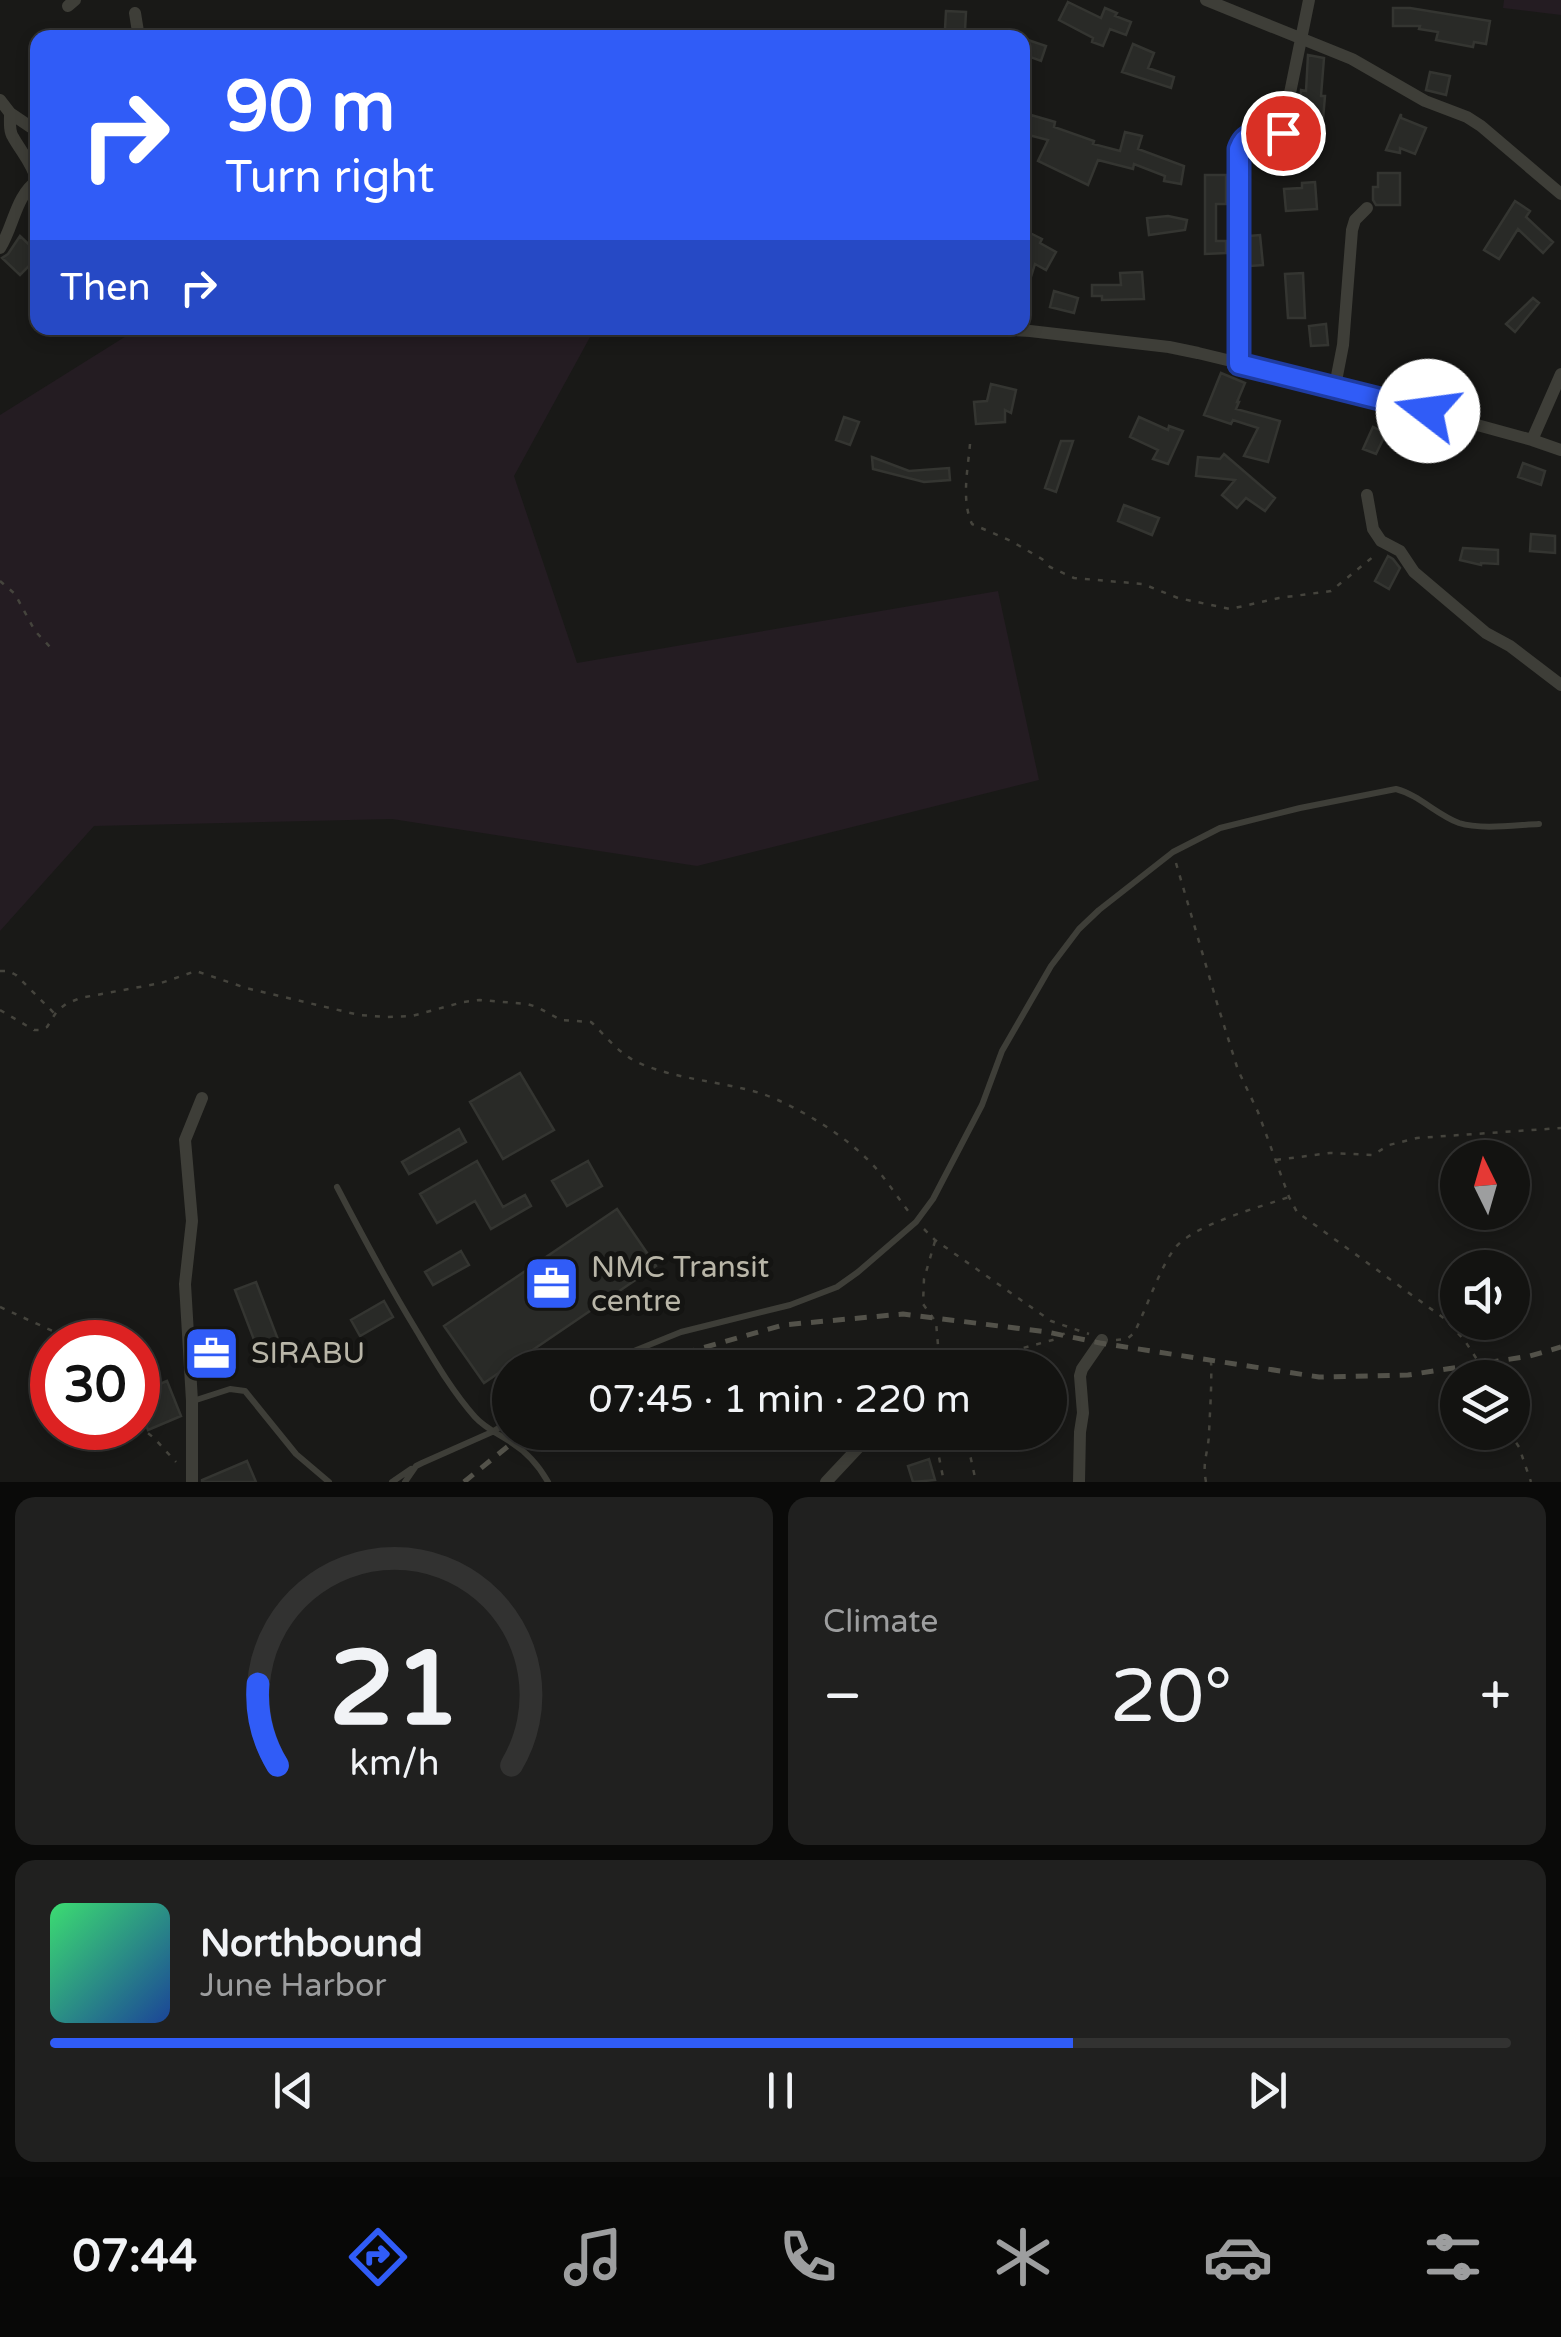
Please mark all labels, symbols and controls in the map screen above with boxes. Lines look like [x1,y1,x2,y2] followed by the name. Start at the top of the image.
[225,66,395,150] text: 90 m
[60,70,190,200] icon: right
[1241,91,1326,176] pin
[1256,106,1311,161] icon: arrive
[225,151,434,205] text: Turn right
[171,260,226,315] icon: right
[60,265,151,311] text: Then
[1376,359,1480,463] position arrow
[1440,1140,1530,1230] north arrow
[1440,1140,1530,1450] map controls
[591,1249,769,1320] place label: NMC Transit centre
[1440,1250,1530,1340] button: sound
[522,1254,582,1314] office icon: NMC Transit centre
[30,1320,160,1450] speed limit sign: 30
[182,1323,242,1383] office icon: SIRABU
[251,1335,365,1372] place label: SIRABU
[1440,1360,1530,1450] button: layers
[588,1377,971,1423] text: 07:45 · 1 min · 220 m
[823,1603,938,1641] text: Climate
[329,1628,459,1753] text: 21
[1110,1652,1232,1742] text: 20°
[823,1664,862,1730] text: −
[1480,1664,1511,1730] text: +
[349,1742,439,1785] text: km/h
[200,1921,423,1967] text: Northbound
[200,1967,387,2005] text: June Harbor
[266,2063,321,2118] icon: previous
[753,2063,808,2118] icon: pause
[1240,2063,1295,2118] icon: next
[343,2222,413,2292] icon: directions
[558,2222,628,2292] icon: music
[773,2222,843,2292] icon: phone
[988,2222,1058,2292] icon: climate
[1203,2222,1273,2292] icon: car
[1418,2222,1488,2292] icon: filters
[73,2230,197,2284] text: 07:44

